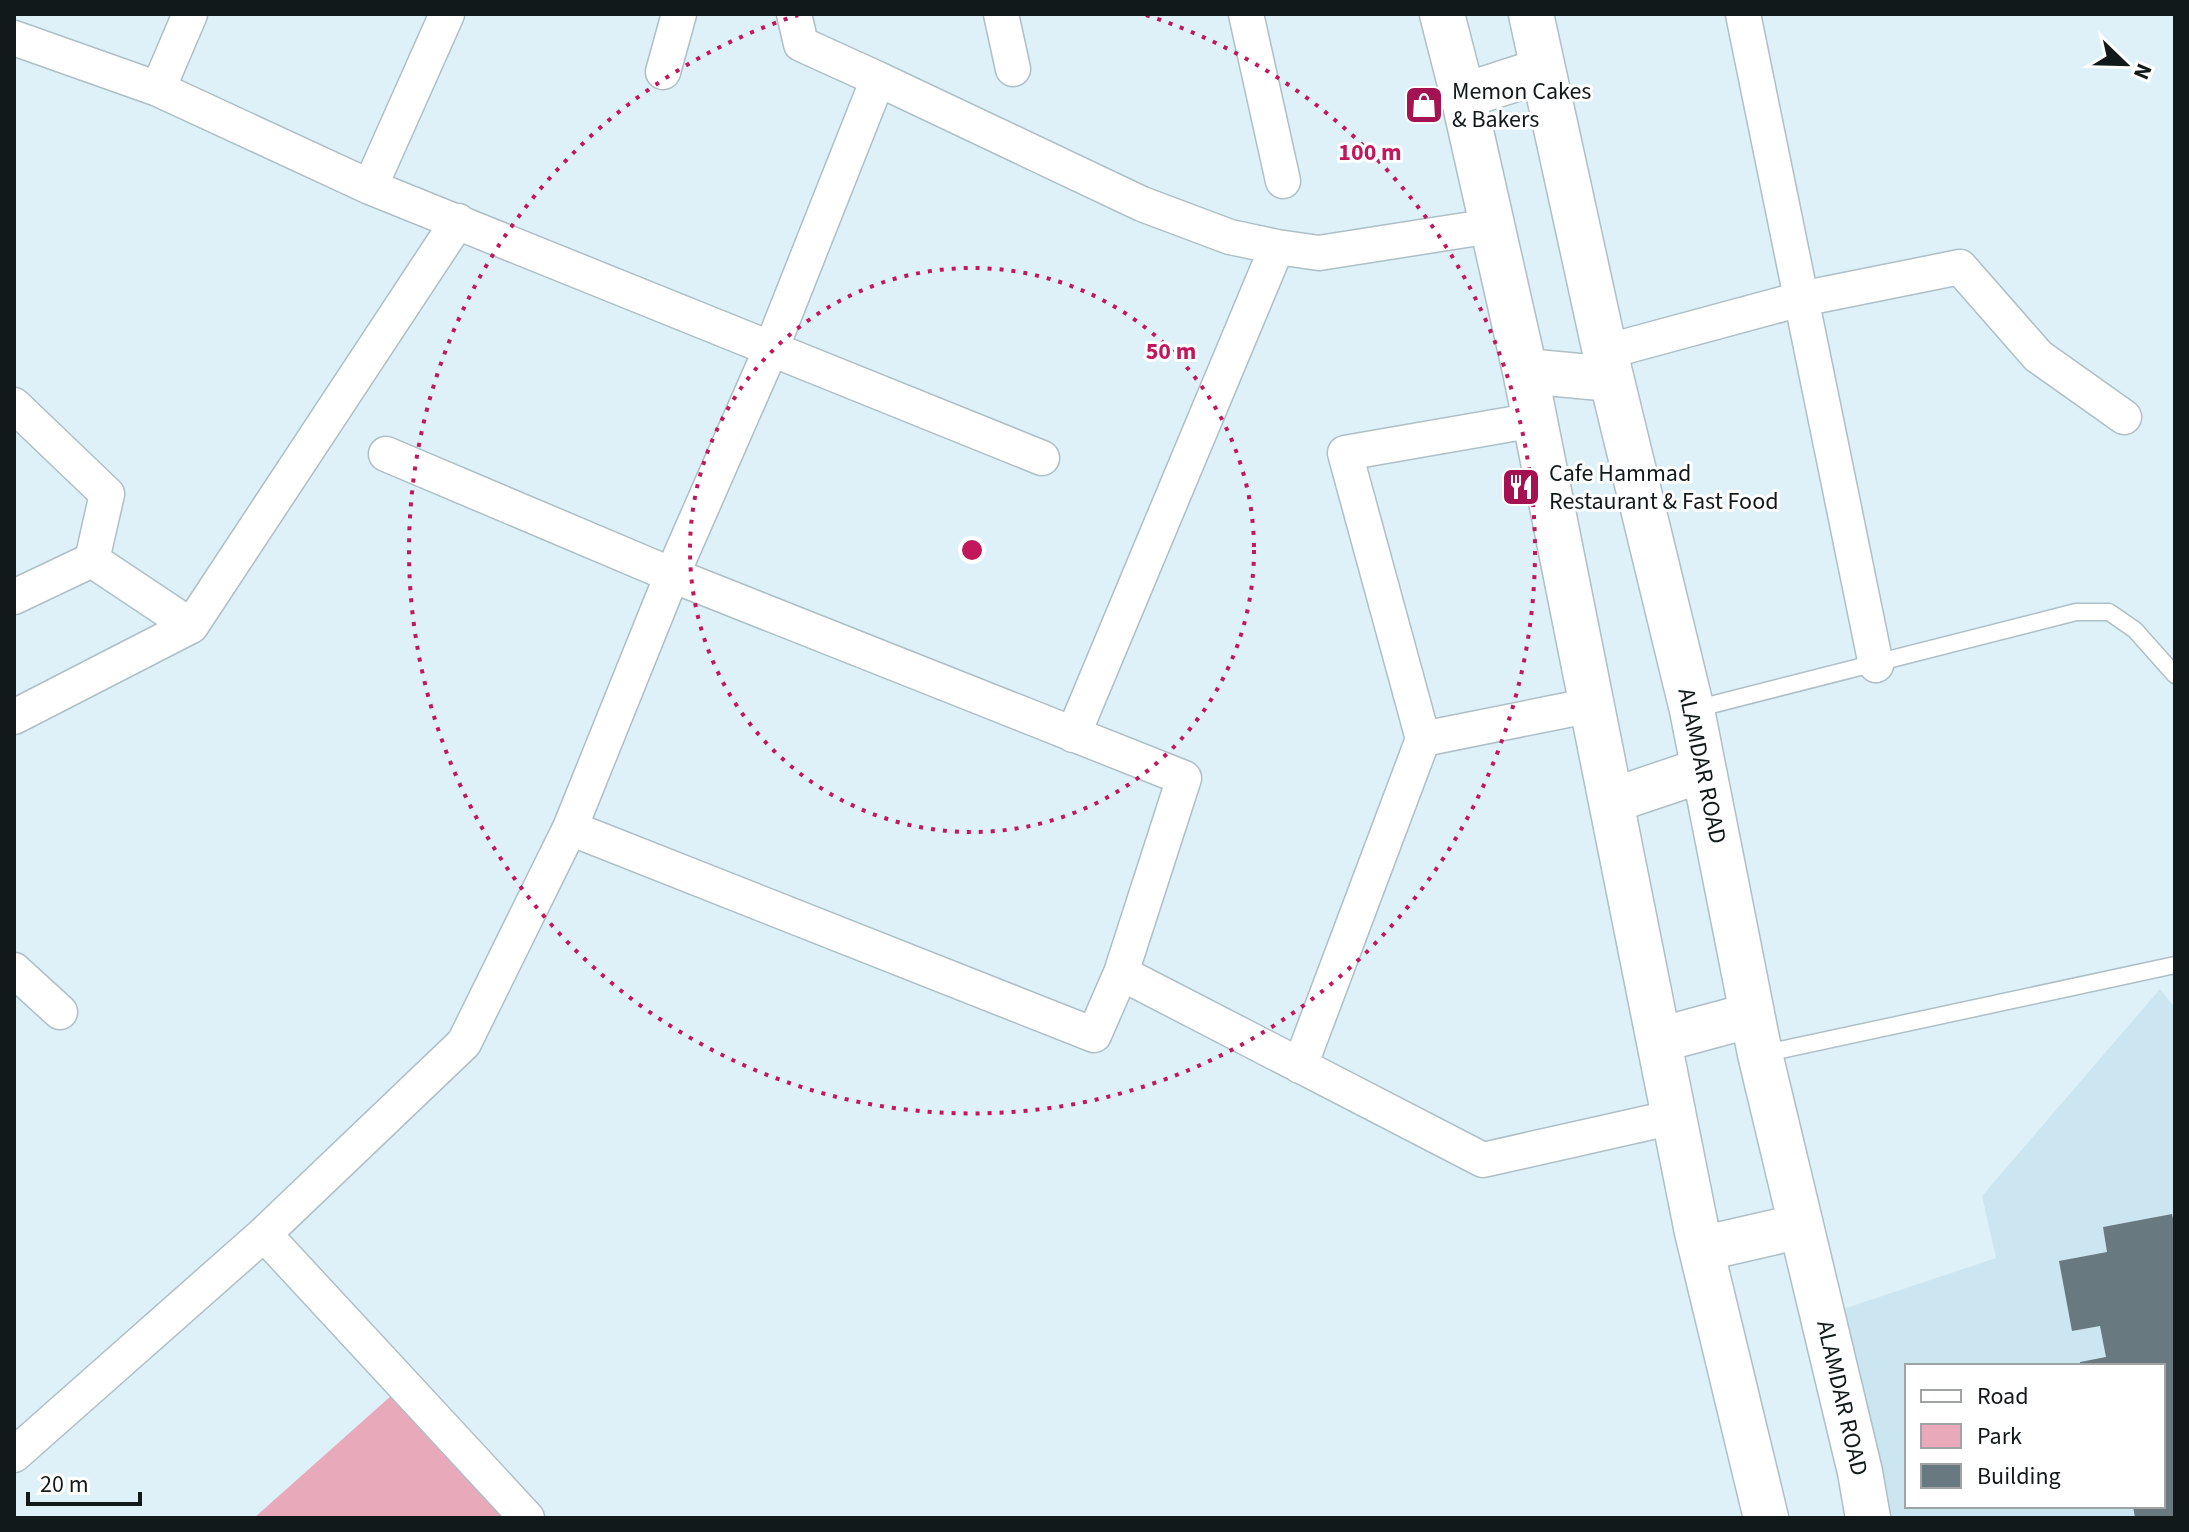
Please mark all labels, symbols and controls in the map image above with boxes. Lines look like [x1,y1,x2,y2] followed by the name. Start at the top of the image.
[2085,24,2165,104] north arrow
[2125,58,2160,84] text: N
[1452,74,1591,137] place label: Memon Cakes & Bakers
[1403,84,1445,126] shop icon: Memon Cakes & Bakers
[1338,135,1402,170] text: 100 m
[1146,334,1196,369] text: 50 m
[1549,456,1778,519] place label: Cafe Hammad Restaurant & Fast Food
[1500,466,1542,508] restaurant icon: Cafe Hammad Restaurant & Fast Food
[958,536,986,564] centre of rings
[1668,685,1736,847] street label: ALAMDAR ROAD
[1807,1317,1877,1479] street label: ALAMDAR ROAD
[1905,1364,2165,1508] legend
[1977,1379,2029,1414] text: Road
[1977,1419,2022,1454] text: Park
[28,1456,140,1506] scale bar
[1977,1459,2061,1494] text: Building
[40,1467,89,1502] text: 20 m

